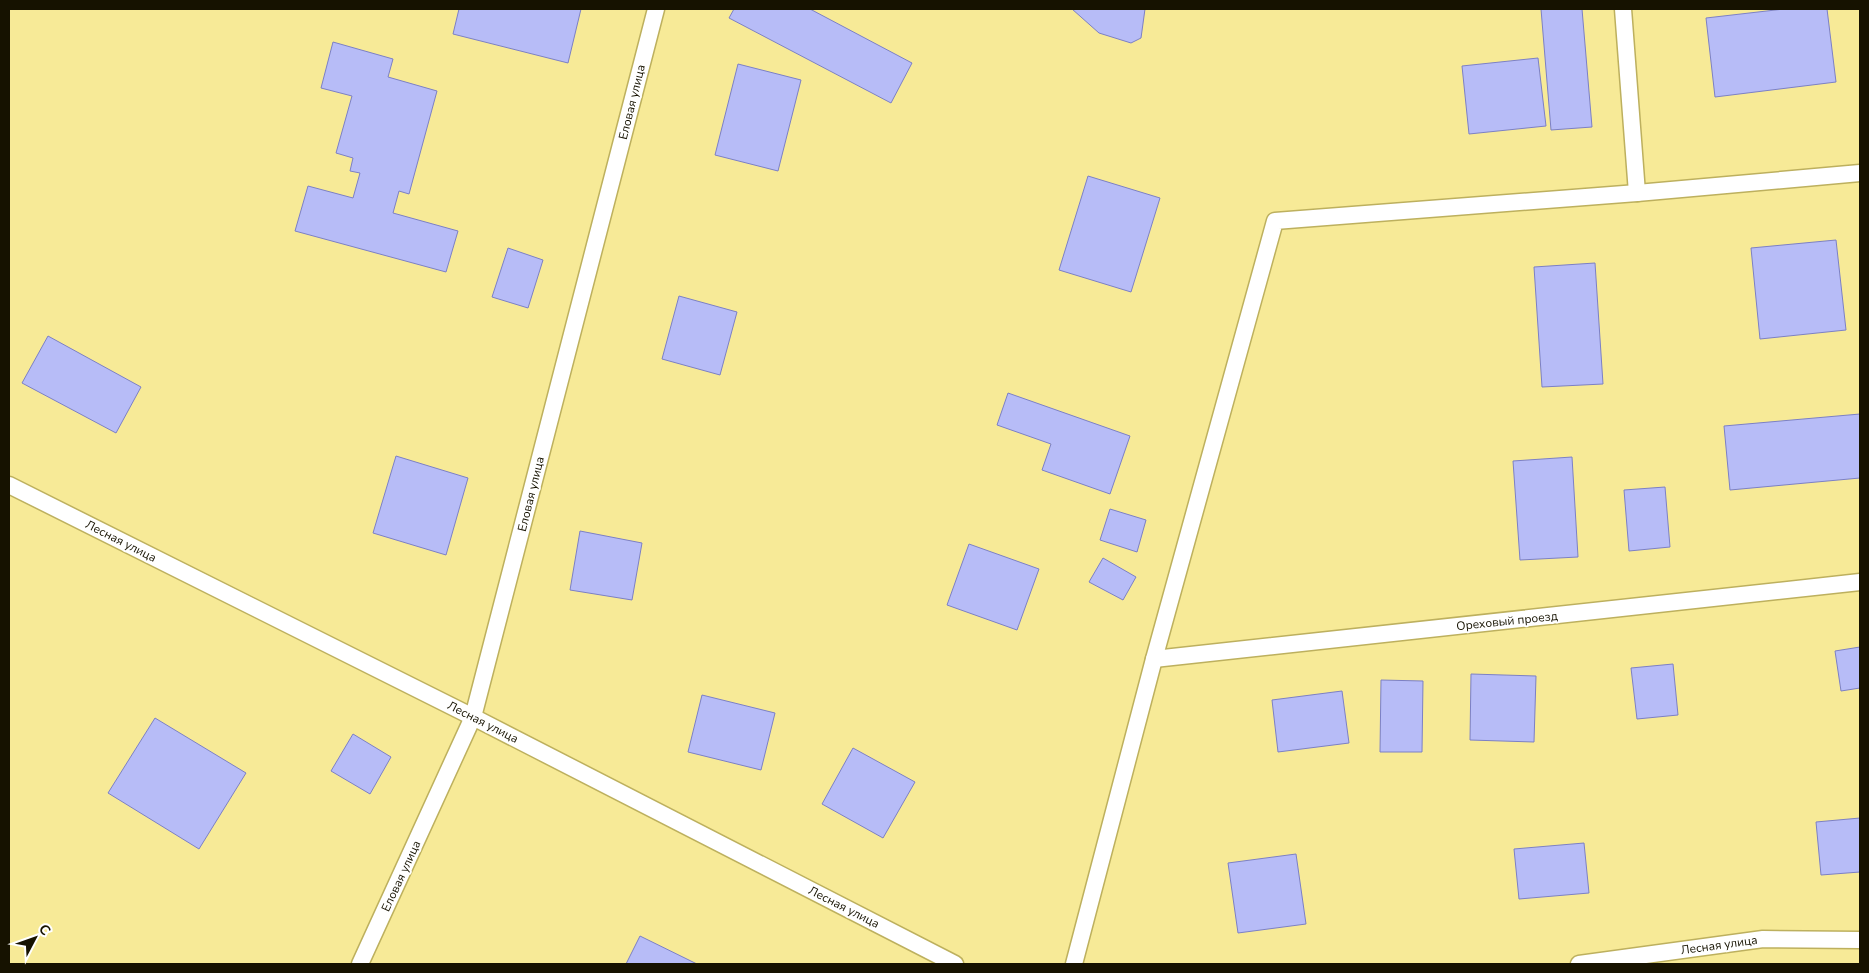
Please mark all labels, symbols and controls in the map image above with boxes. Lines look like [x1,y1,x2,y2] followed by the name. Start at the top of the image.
[615,63,649,141] street label: Еловая улица
[514,455,548,533] street label: Еловая улица
[83,516,159,566] street label: Лесная улица
[1456,608,1558,634] street label: Ореховый проезд
[445,697,521,747] street label: Лесная улица
[378,838,424,914] street label: Еловая улица
[806,882,882,932] street label: Лесная улица
[10,913,60,963] north arrow
[34,920,55,940] text: С
[1679,932,1759,958] street label: Лесная улица

